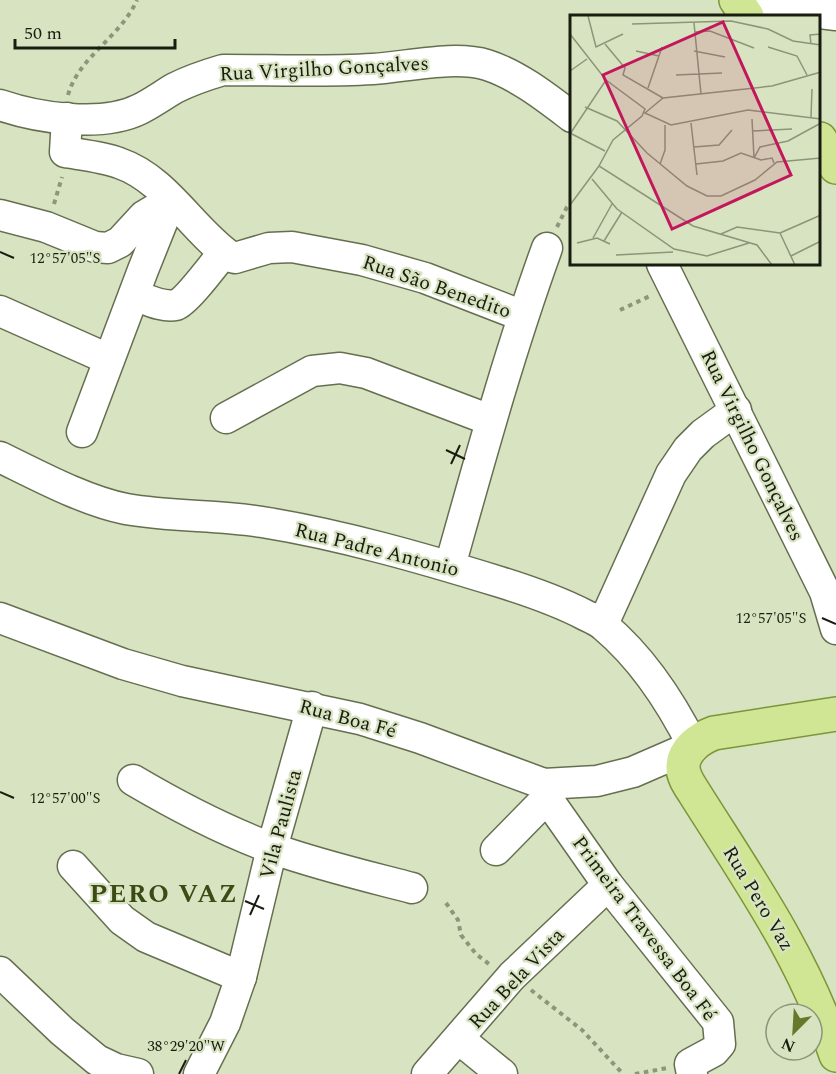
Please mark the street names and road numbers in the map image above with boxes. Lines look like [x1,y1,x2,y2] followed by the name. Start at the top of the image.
[219,49,429,89] street label: Rua Virgilho Gonçalves
[358,247,515,326] street label: Rua São Benedito
[693,345,812,546] street label: Rua Virgilho Gonçalves
[291,515,462,585] street label: Rua Padre Antonio
[296,692,400,746] street label: Rua Boa Fé
[252,766,310,882] street label: Vila Paulista
[564,830,724,1028] street label: Primeira Travessa Boa Fé
[715,840,801,957] street label: Rua Pero Vaz
[462,921,572,1036] street label: Rua Bela Vista

